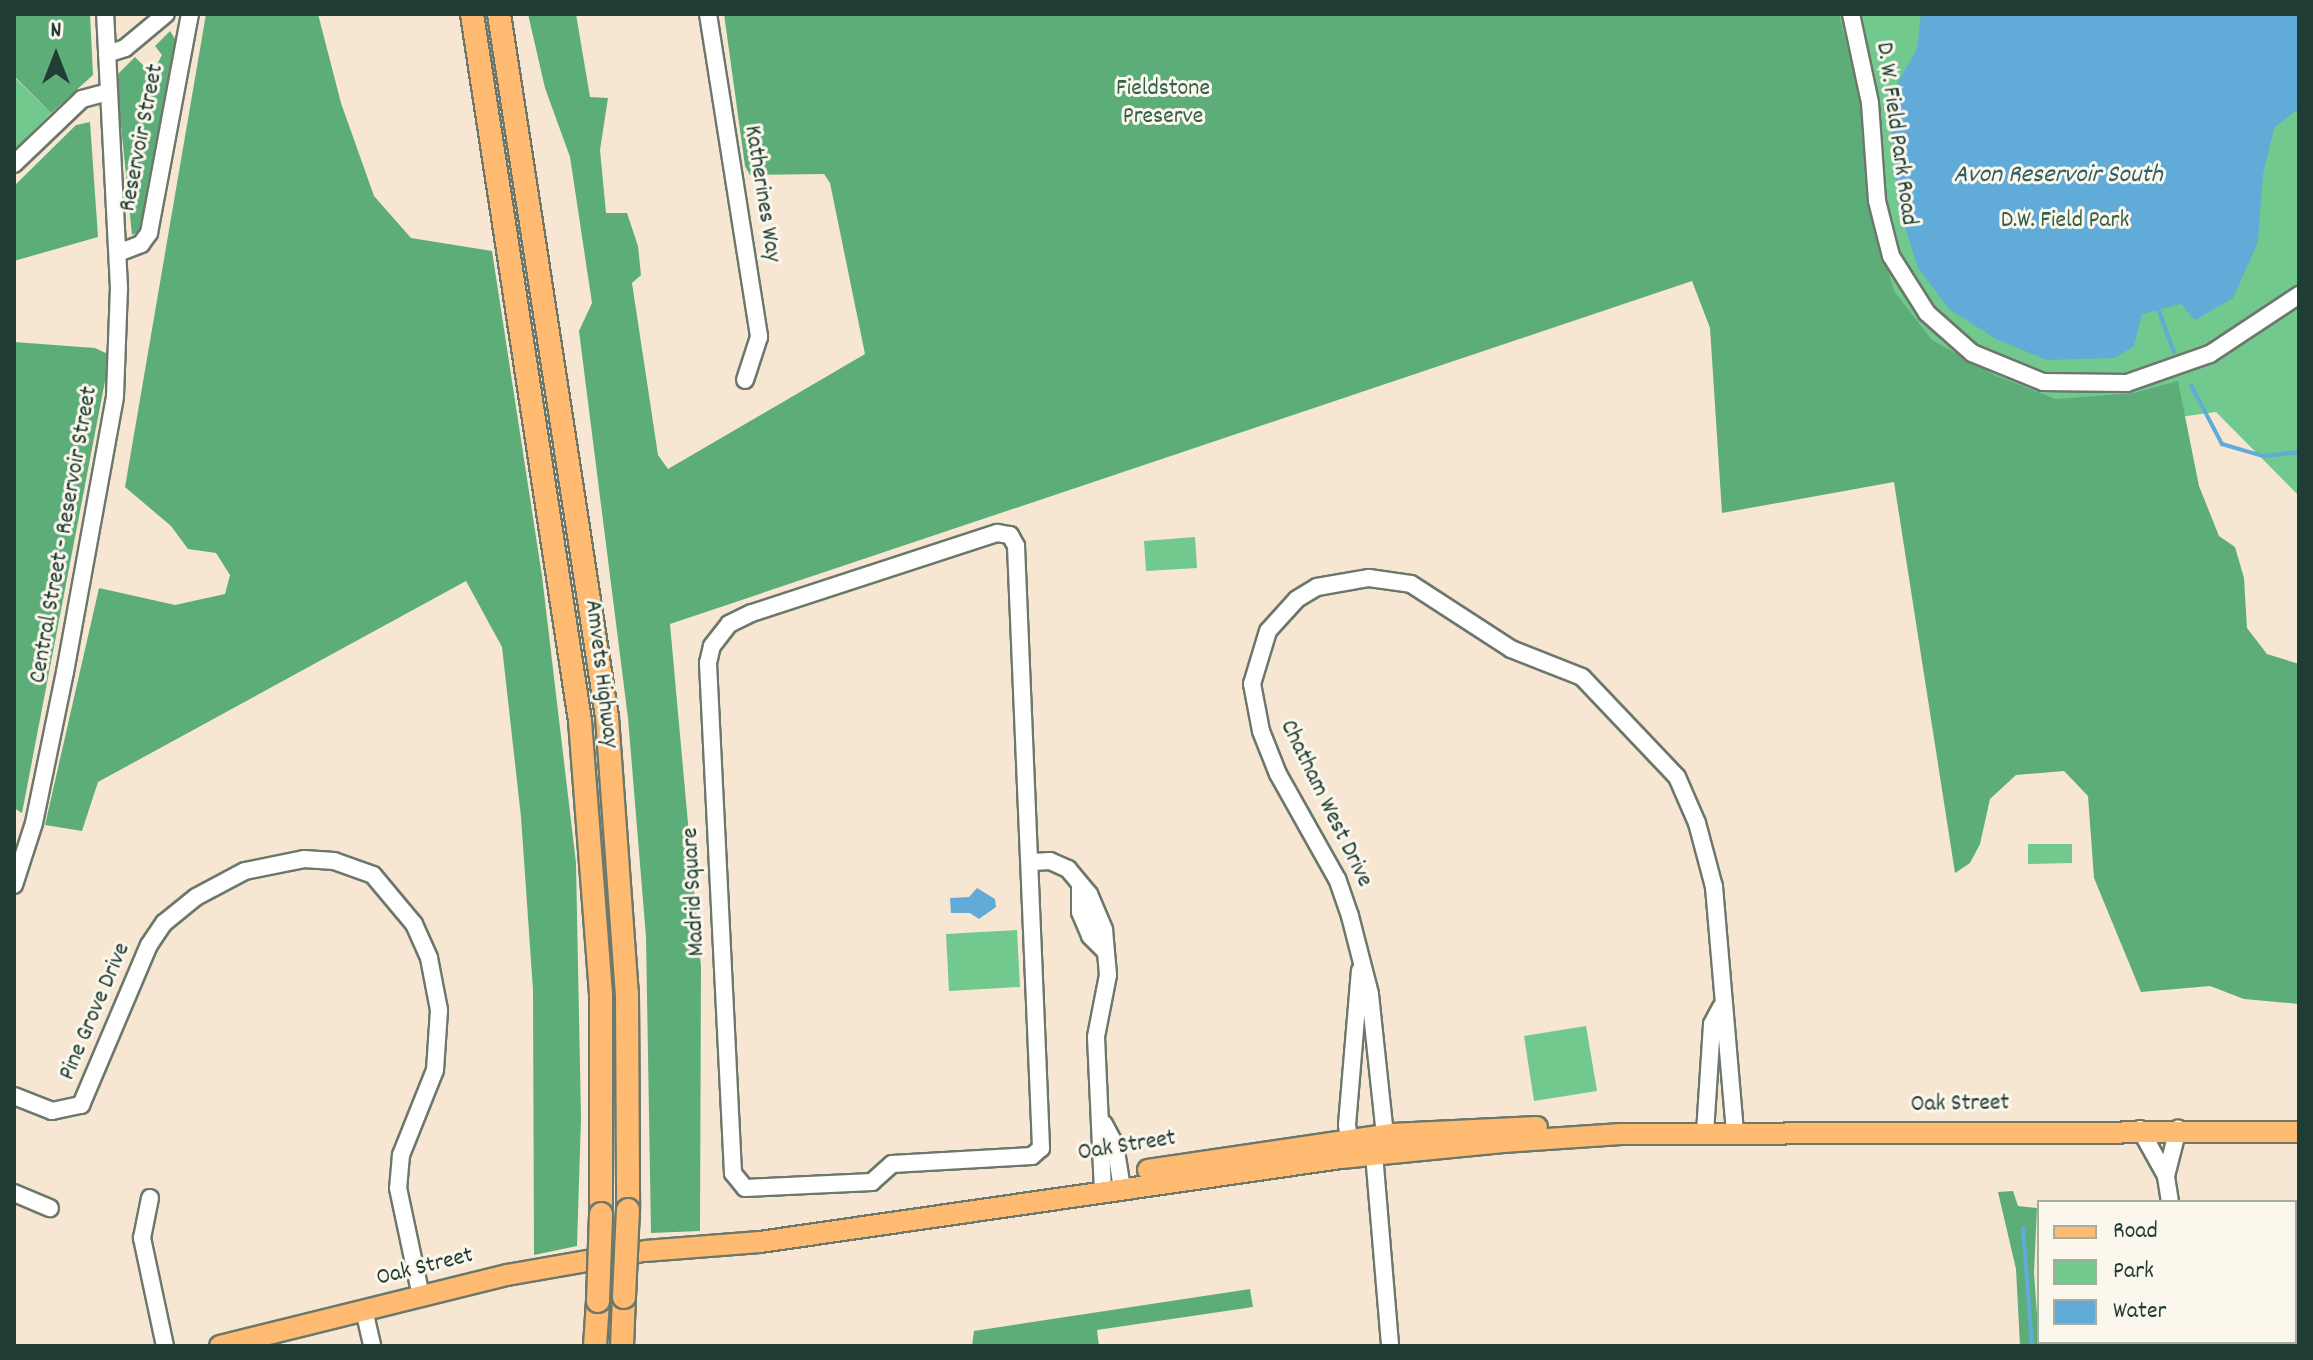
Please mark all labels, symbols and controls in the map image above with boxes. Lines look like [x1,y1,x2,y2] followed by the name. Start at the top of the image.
[16,16,96,96] north arrow
[51,16,61,47] text: N
[1868,41,1922,227] street label: D. W. Field Park Road
[115,62,171,214] street label: Reservoir Street
[1116,76,1210,132] park label: Fieldstone Preserve
[736,124,786,264] street label: Katherines Way
[1953,160,2163,192] water label: Avon Reservoir South
[2001,208,2129,236] park label: D.W. Field Park
[25,384,105,686] street label: Central Street - Reservoir Street
[577,598,623,750] street label: Amvets Highway
[1272,716,1378,892] street label: Chatham West Drive
[677,827,713,957] street label: Madrid Square
[54,939,138,1085] street label: Pine Grove Drive
[1910,1090,2010,1120] street label: Oak Street
[1076,1125,1178,1169] street label: Oak Street
[2037,1200,2297,1344] legend
[2113,1215,2158,1249] text: Road
[374,1242,476,1294] street label: Oak Street
[2113,1255,2154,1289] text: Park
[2113,1295,2166,1329] text: Water

